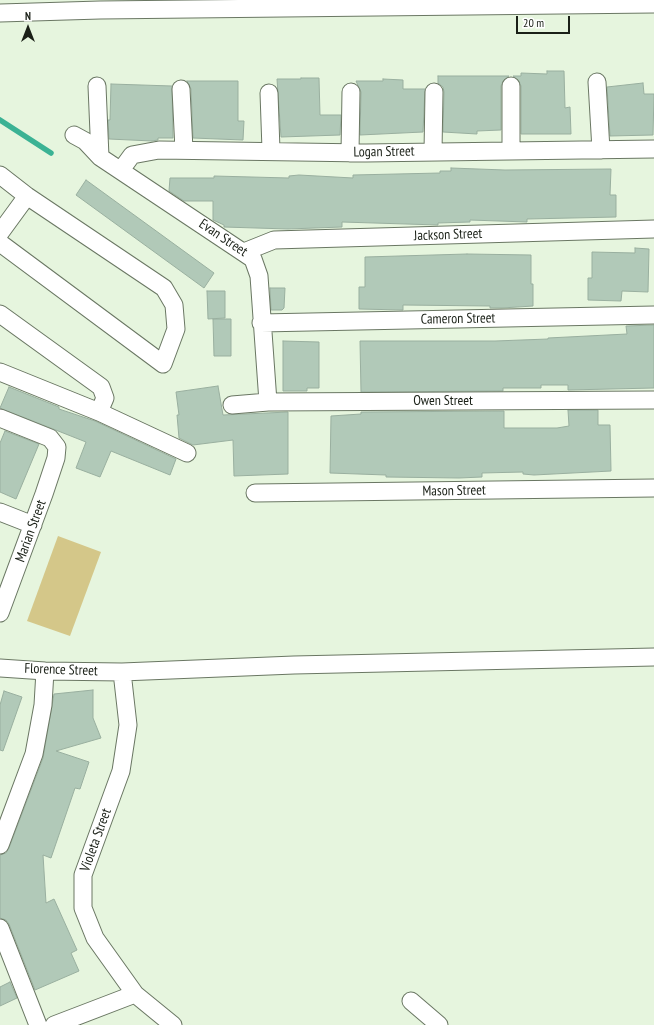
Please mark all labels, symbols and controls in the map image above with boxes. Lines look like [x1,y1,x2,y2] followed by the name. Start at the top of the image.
[8,8,48,48] north arrow
[518,8,572,34] scale bar
[25,9,31,23] text: N
[523,15,544,30] text: 20 m
[353,143,415,161] street label: Logan Street
[195,216,251,260] street label: Evan Street
[414,225,482,245] street label: Jackson Street
[421,310,495,328] street label: Cameron Street
[413,393,473,409] street label: Owen Street
[422,482,486,500] street label: Mason Street
[12,498,50,564] street label: Marian Street
[24,660,98,680] street label: Florence Street
[77,806,115,874] street label: Violeta Street

